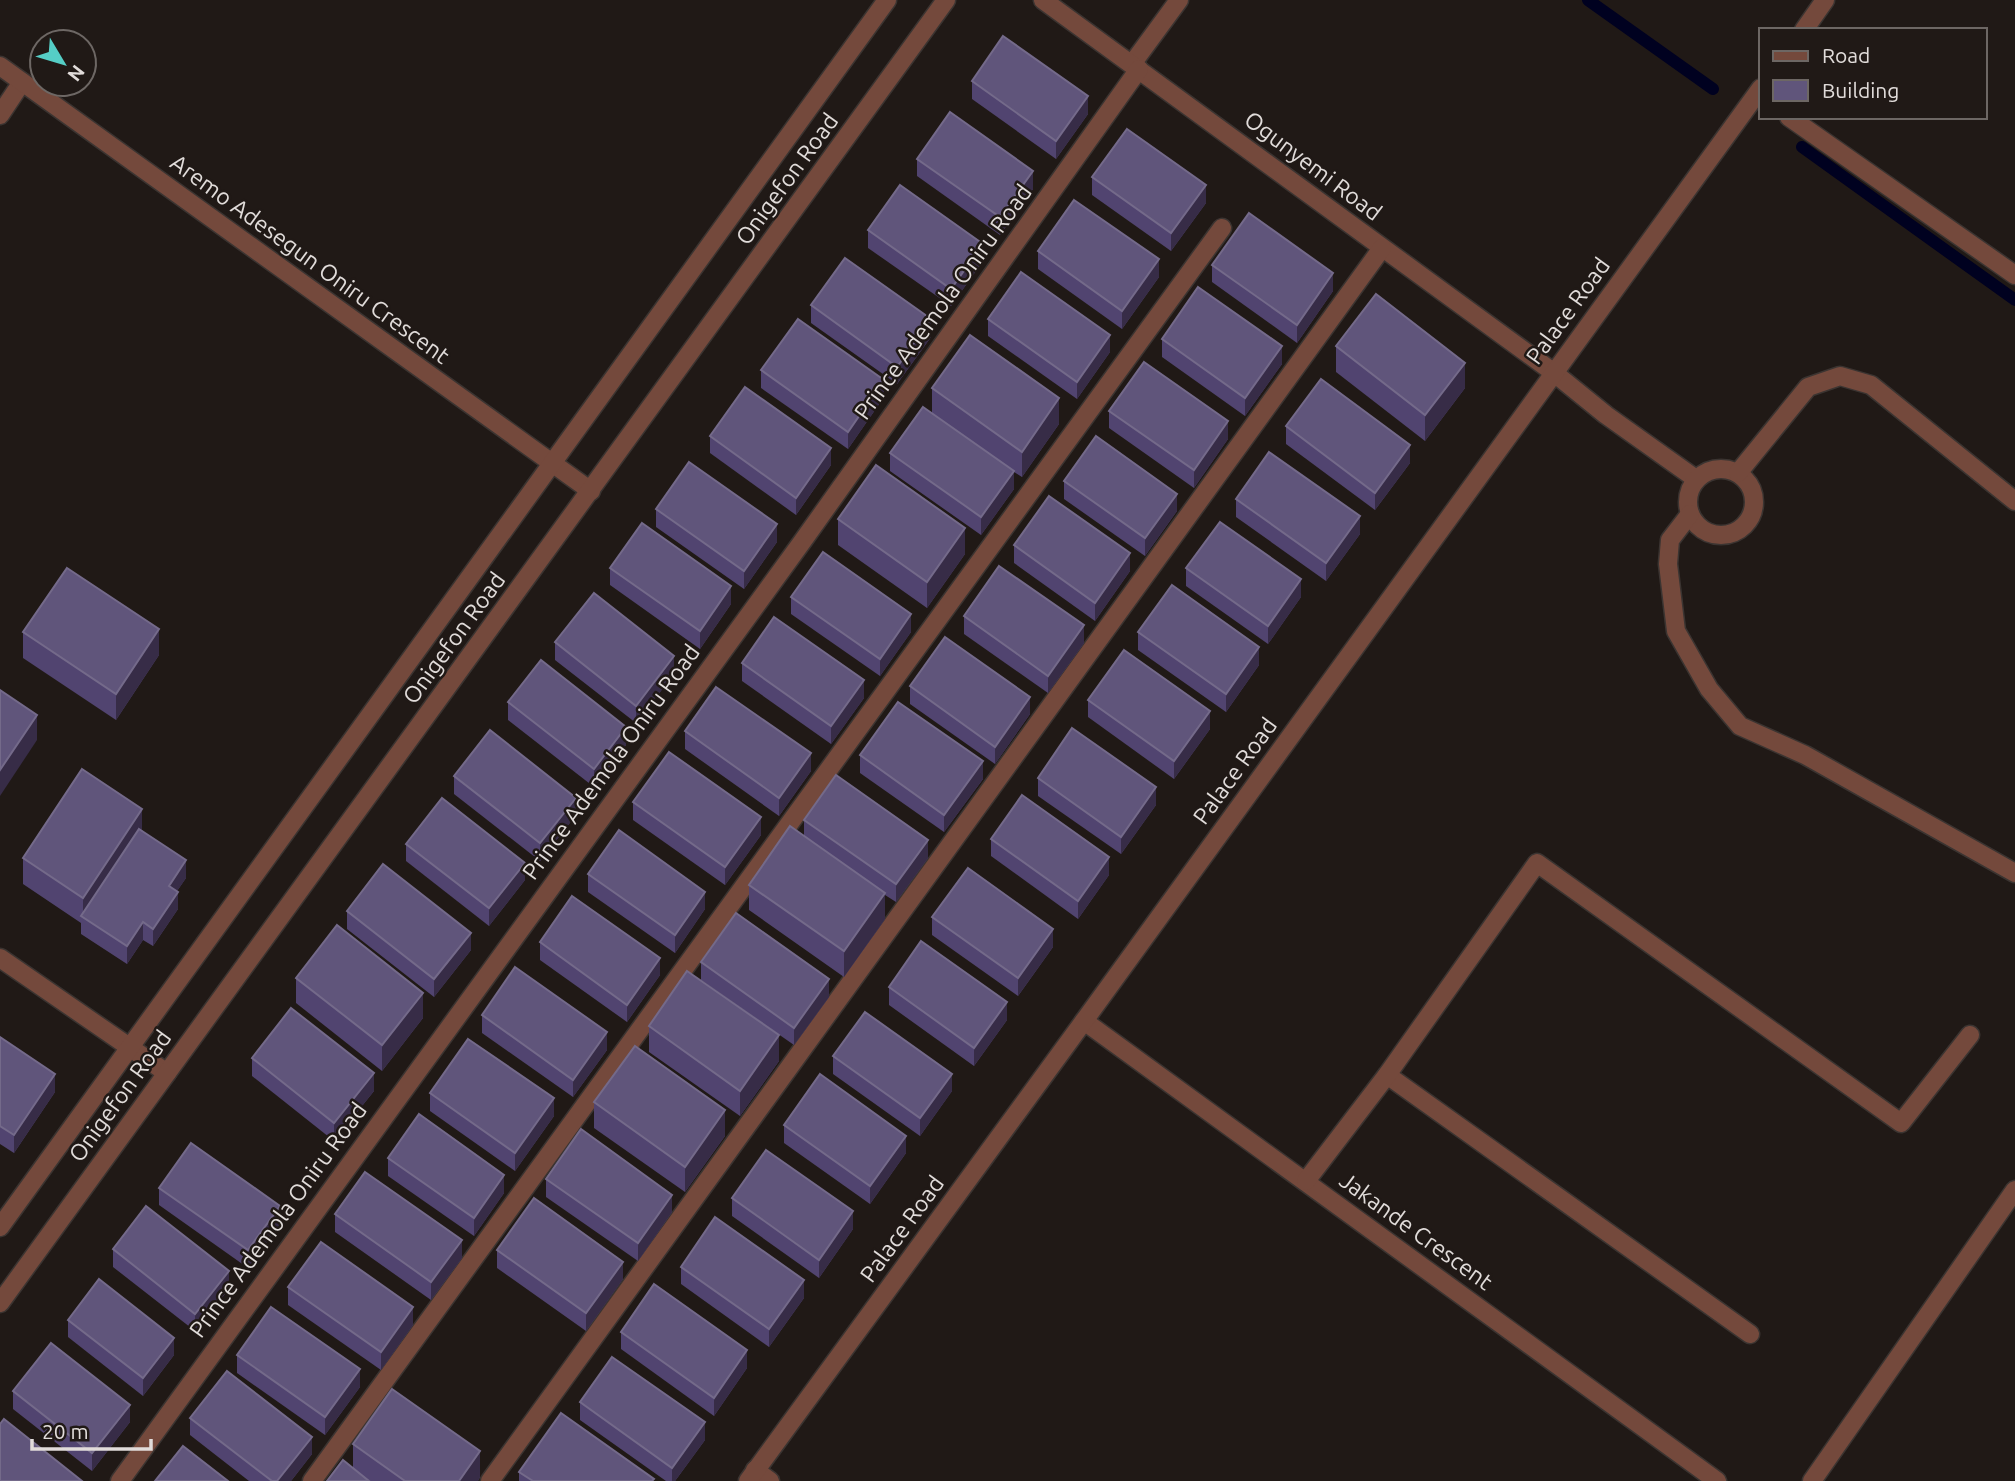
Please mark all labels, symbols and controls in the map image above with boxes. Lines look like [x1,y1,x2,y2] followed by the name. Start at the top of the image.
[28,28,98,98] north arrow
[1759,28,1987,119] legend
[1822,43,1870,67] text: Road
[63,61,89,86] text: N
[1822,78,1899,102] text: Building
[1240,106,1387,225] street label: Ogunyemi Road
[731,108,843,249] street label: Onigefon Road
[166,149,454,368] street label: Aremo Adesegun Oniru Crescent
[849,179,1036,424] street label: Prince Ademola Oniru Road
[1521,253,1614,369] street label: Palace Road
[398,567,510,708] street label: Onigefon Road
[517,639,704,884] street label: Prince Ademola Oniru Road
[1188,713,1281,829] street label: Palace Road
[64,1025,176,1166] street label: Onigefon Road
[184,1097,371,1342] street label: Prince Ademola Oniru Road
[1335,1167,1497,1294] street label: Jakande Crescent
[855,1171,948,1287] street label: Palace Road
[32,1408,150,1452] scale bar
[42,1419,89,1443] text: 20 m

